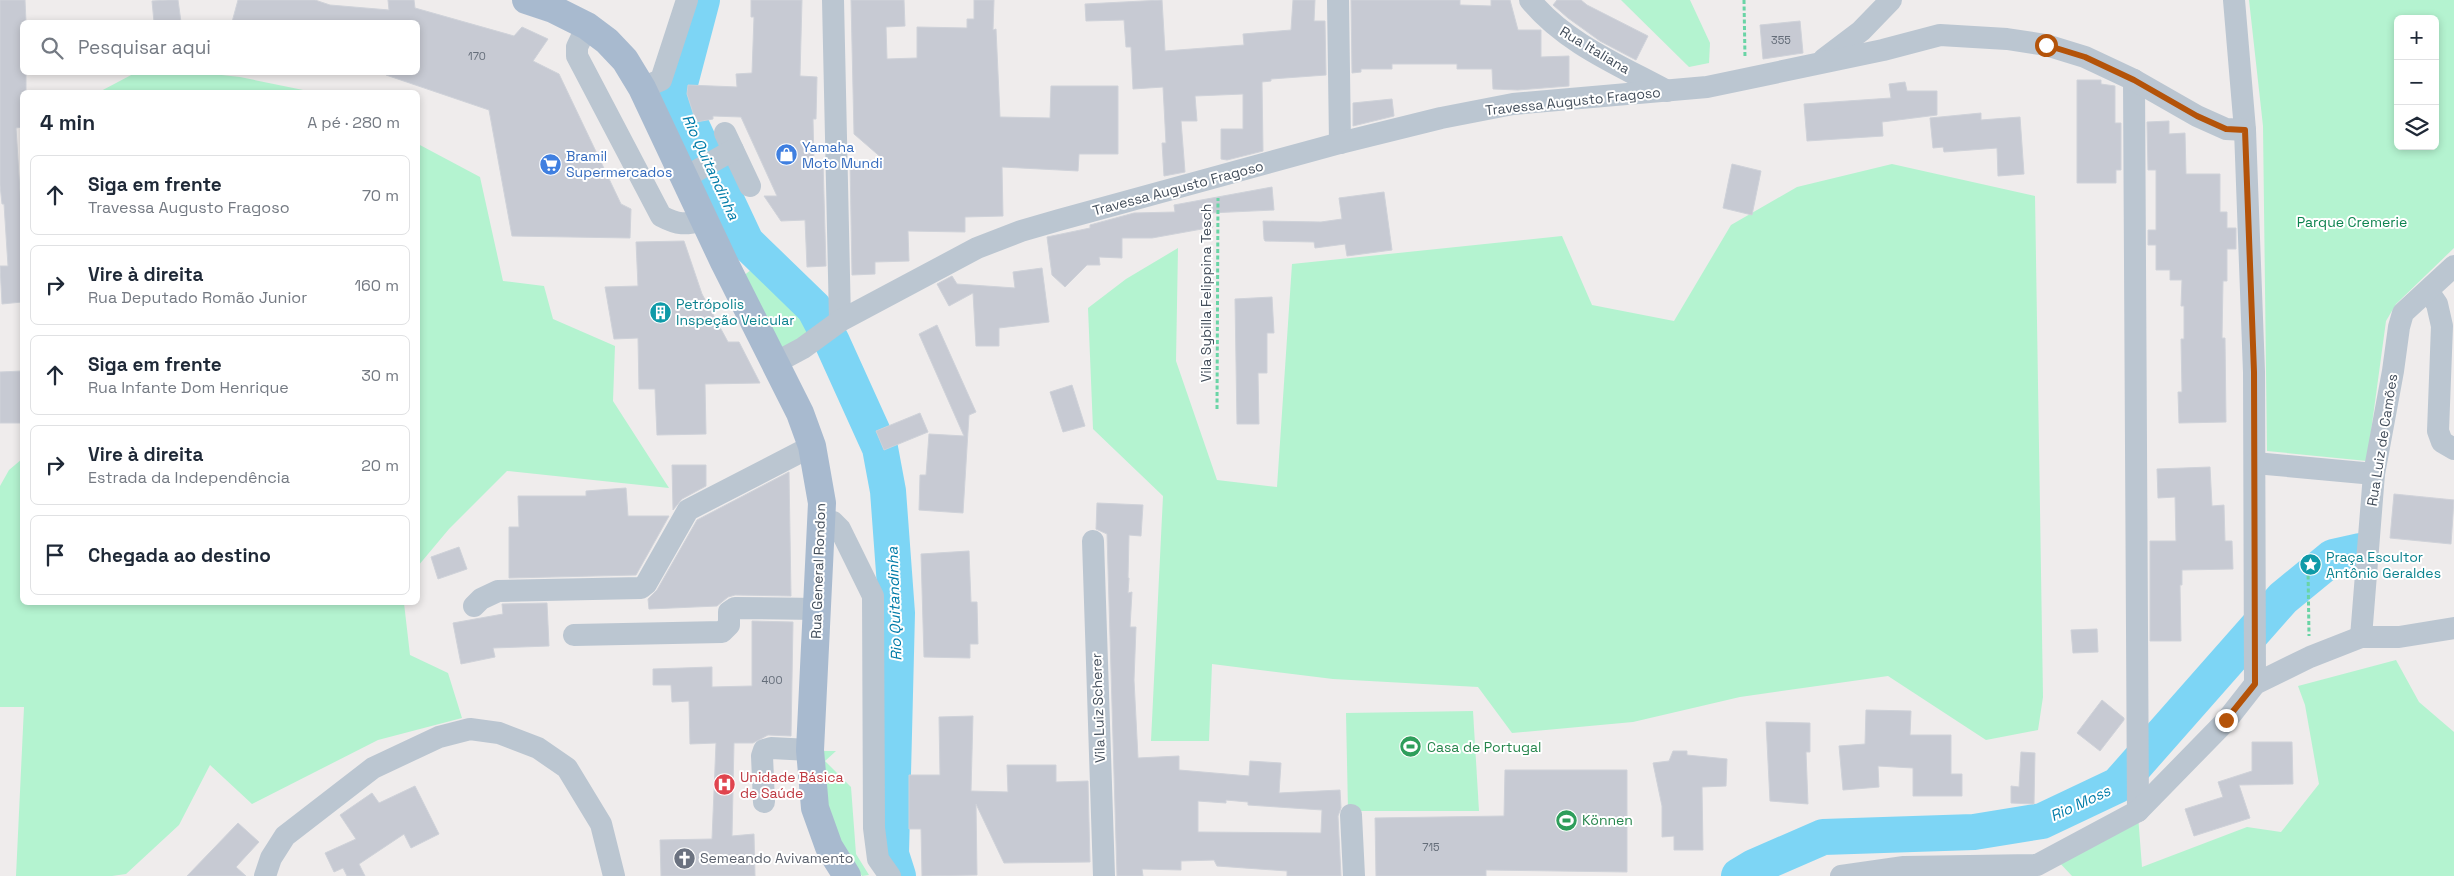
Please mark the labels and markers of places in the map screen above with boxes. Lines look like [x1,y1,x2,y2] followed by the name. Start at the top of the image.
[802,138,883,172] place label: Yamaha Moto Mundi
[774,143,798,167] shop icon: Yamaha Moto Mundi
[566,147,672,181] place label: Bramil Supermercados
[538,152,562,176] supermarket icon: Bramil Supermercados
[676,295,795,329] place label: Petrópolis Inspeção Veicular
[648,300,672,324] building icon: Petrópolis Inspeção Veicular
[2326,548,2441,582] place label: Praça Escultor Antônio Geraldes
[2298,553,2322,577] place icon: Praça Escultor Antônio Geraldes
[1399,735,1423,759] sports icon: Casa de Portugal
[1427,738,1541,756] place label: Casa de Portugal
[740,768,844,802] place label: Unidade Básica de Saúde
[712,773,736,797] hospital icon: Unidade Básica de Saúde
[1554,808,1578,832] sports icon: Können
[1582,811,1633,829] place label: Können
[672,846,696,870] church icon: Semeando Avivamento
[700,849,853,867] place label: Semeando Avivamento

